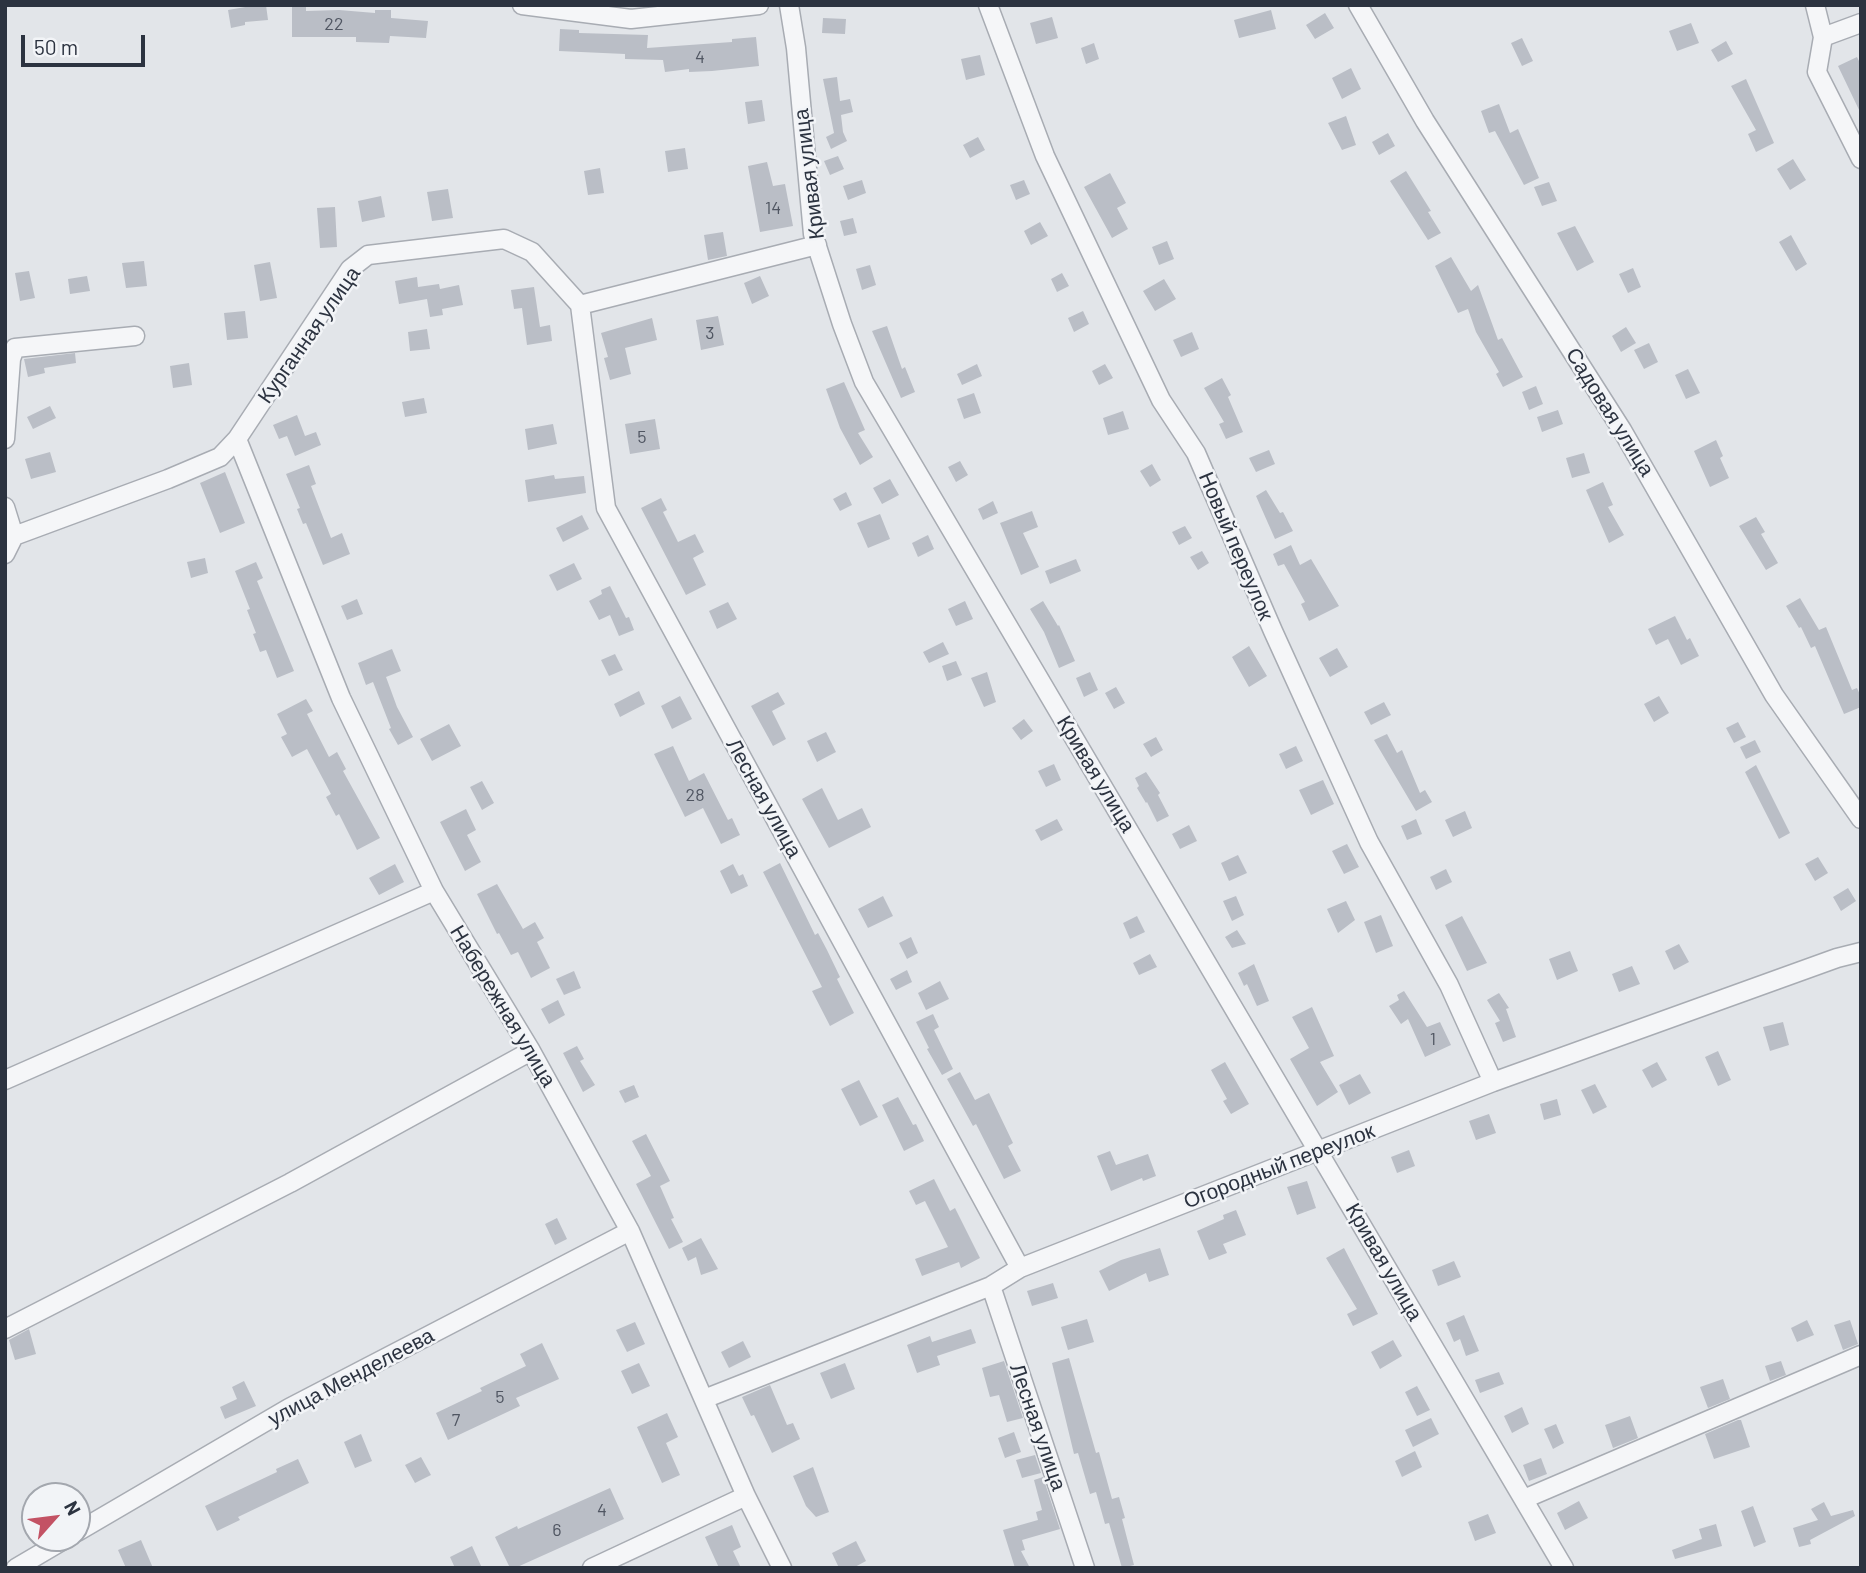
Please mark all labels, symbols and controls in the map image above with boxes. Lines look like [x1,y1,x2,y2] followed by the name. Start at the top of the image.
[324,13,344,35] house number: 22
[24,21,149,65] scale bar
[34,34,78,59] text: 50 m
[695,46,705,68] house number: 4
[788,107,830,241] street label: Кривая улица
[765,197,781,219] house number: 14
[252,262,366,408] street label: Курганная улица
[705,322,715,344] house number: 3
[1560,343,1660,481] street label: Садовая улица
[637,426,647,448] house number: 5
[1193,468,1279,624] street label: Новый переулок
[1051,711,1141,837] street label: Кривая улица
[721,734,807,862] street label: Лесная улица
[685,784,705,806] house number: 28
[445,921,561,1091] street label: Набережная улица
[1430,1028,1436,1050] house number: 1
[1180,1118,1378,1214] street label: Огородный переулок
[1340,1199,1428,1325] street label: Кривая улица
[264,1323,438,1431] street label: улица Менделеева
[1005,1360,1071,1494] street label: Лесная улица
[495,1386,505,1408] house number: 5
[452,1409,460,1431] house number: 7
[21,1482,91,1552] north arrow
[60,1497,86,1519] text: N
[597,1499,607,1521] house number: 4
[552,1519,562,1541] house number: 6

